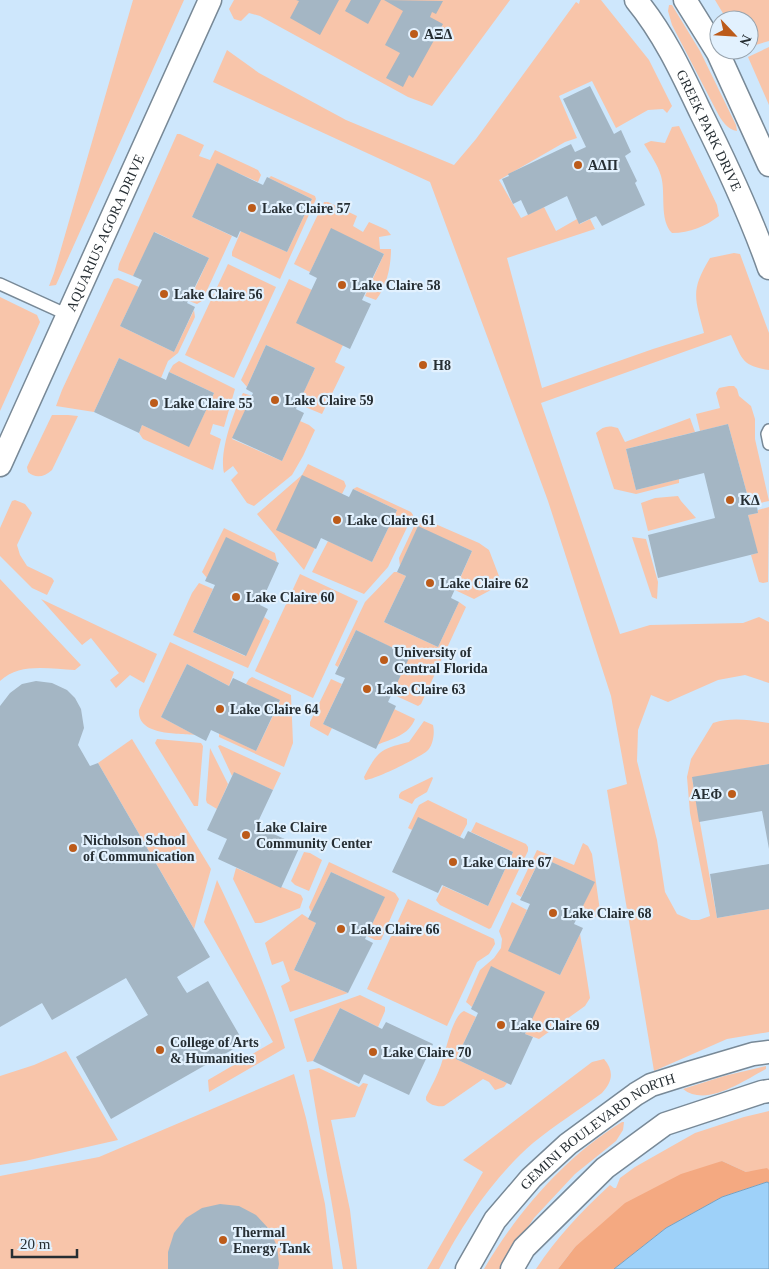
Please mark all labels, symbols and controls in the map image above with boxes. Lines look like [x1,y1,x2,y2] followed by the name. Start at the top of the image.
[709,10,759,60] north arrow
[424,27,453,42] place label: ΑΞΔ
[408,28,420,40] marker: ΑΞΔ
[736,33,754,48] text: N
[673,68,744,194] street label: GREEK PARK DRIVE
[63,152,147,314] street label: AQUARIUS AGORA DRIVE
[588,158,618,173] place label: ΑΔΠ
[572,159,584,171] marker: ΑΔΠ
[262,201,350,216] place label: Lake Claire 57
[246,202,258,214] marker: Lake Claire 57
[352,278,440,293] place label: Lake Claire 58
[336,279,348,291] marker: Lake Claire 58
[174,287,262,302] place label: Lake Claire 56
[158,288,170,300] marker: Lake Claire 56
[433,358,451,373] place label: H8
[417,359,429,371] marker: H8
[285,393,373,408] place label: Lake Claire 59
[269,394,281,406] marker: Lake Claire 59
[164,396,252,411] place label: Lake Claire 55
[148,397,160,409] marker: Lake Claire 55
[740,493,760,508] place label: ΚΔ
[724,494,736,506] marker: ΚΔ
[347,513,435,528] place label: Lake Claire 61
[331,514,343,526] marker: Lake Claire 61
[440,576,528,591] place label: Lake Claire 62
[424,577,436,589] marker: Lake Claire 62
[246,590,334,605] place label: Lake Claire 60
[230,591,242,603] marker: Lake Claire 60
[394,645,488,676] place label: University of Central Florida
[378,654,390,666] marker: University of Central Florida
[377,682,465,697] place label: Lake Claire 63
[361,683,373,695] marker: Lake Claire 63
[230,702,318,717] place label: Lake Claire 64
[214,703,226,715] marker: Lake Claire 64
[691,787,722,802] place label: AEΦ
[726,788,738,800] marker: AEΦ
[256,820,372,851] place label: Lake Claire Community Center
[240,829,252,841] marker: Lake Claire Community Center
[83,833,195,864] place label: Nicholson School of Communication
[67,842,79,854] marker: Nicholson School of Communication
[463,855,551,870] place label: Lake Claire 67
[447,856,459,868] marker: Lake Claire 67
[563,906,651,921] place label: Lake Claire 68
[547,907,559,919] marker: Lake Claire 68
[351,922,439,937] place label: Lake Claire 66
[335,923,347,935] marker: Lake Claire 66
[511,1018,599,1033] place label: Lake Claire 69
[495,1019,507,1031] marker: Lake Claire 69
[170,1035,259,1066] place label: College of Arts & Humanities
[154,1044,166,1056] marker: College of Arts & Humanities
[383,1045,471,1060] place label: Lake Claire 70
[367,1046,379,1058] marker: Lake Claire 70
[517,1071,677,1193] street label: GEMINI BOULEVARD NORTH
[233,1225,311,1256] place label: Thermal Energy Tank
[12,1226,78,1258] scale bar
[217,1234,229,1246] marker: Thermal Energy Tank
[20,1236,51,1252] text: 20 m

